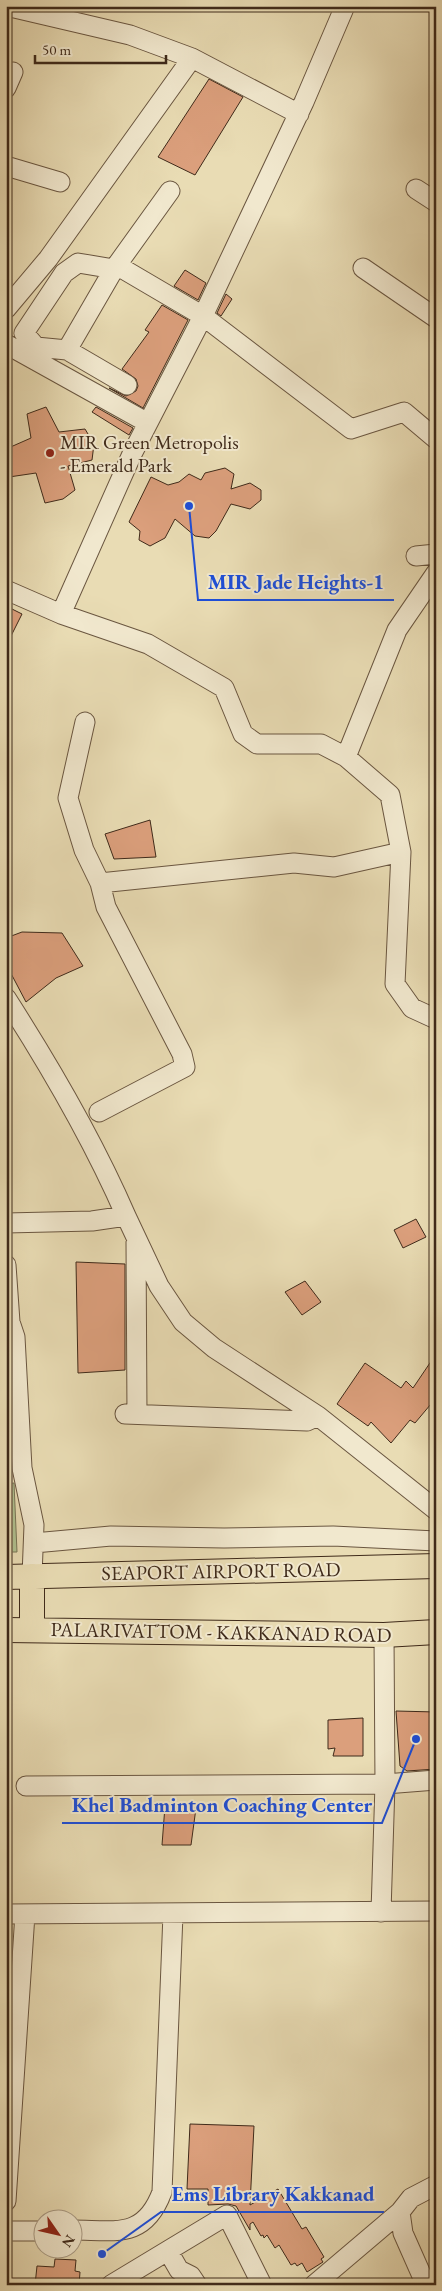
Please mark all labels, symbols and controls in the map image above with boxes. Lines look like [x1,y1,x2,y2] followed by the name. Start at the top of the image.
[35,32,166,64] scale bar
[42,40,71,59] text: 50 m
[60,429,239,478] place label: MIR Green Metropolis - Emerald Park
[44,447,56,459] marker: MIR Green Metropolis - Emerald Park
[198,564,394,600] callout: MIR Jade Heights-1
[208,568,384,595] text: MIR Jade Heights-1
[101,1556,341,1586] street label: SEAPORT AIRPORT ROAD
[50,1616,392,1648] street label: PALARIVATTOM - KAKKANAD ROAD
[62,1787,382,1823] callout: Khel Badminton Coaching Center
[72,1791,372,1818] text: Khel Badminton Coaching Center
[161,2176,384,2212] callout: Ems Library Kakkanad
[171,2180,375,2207] text: Ems Library Kakkanad
[32,2208,82,2258] north arrow
[58,2232,79,2252] text: N

